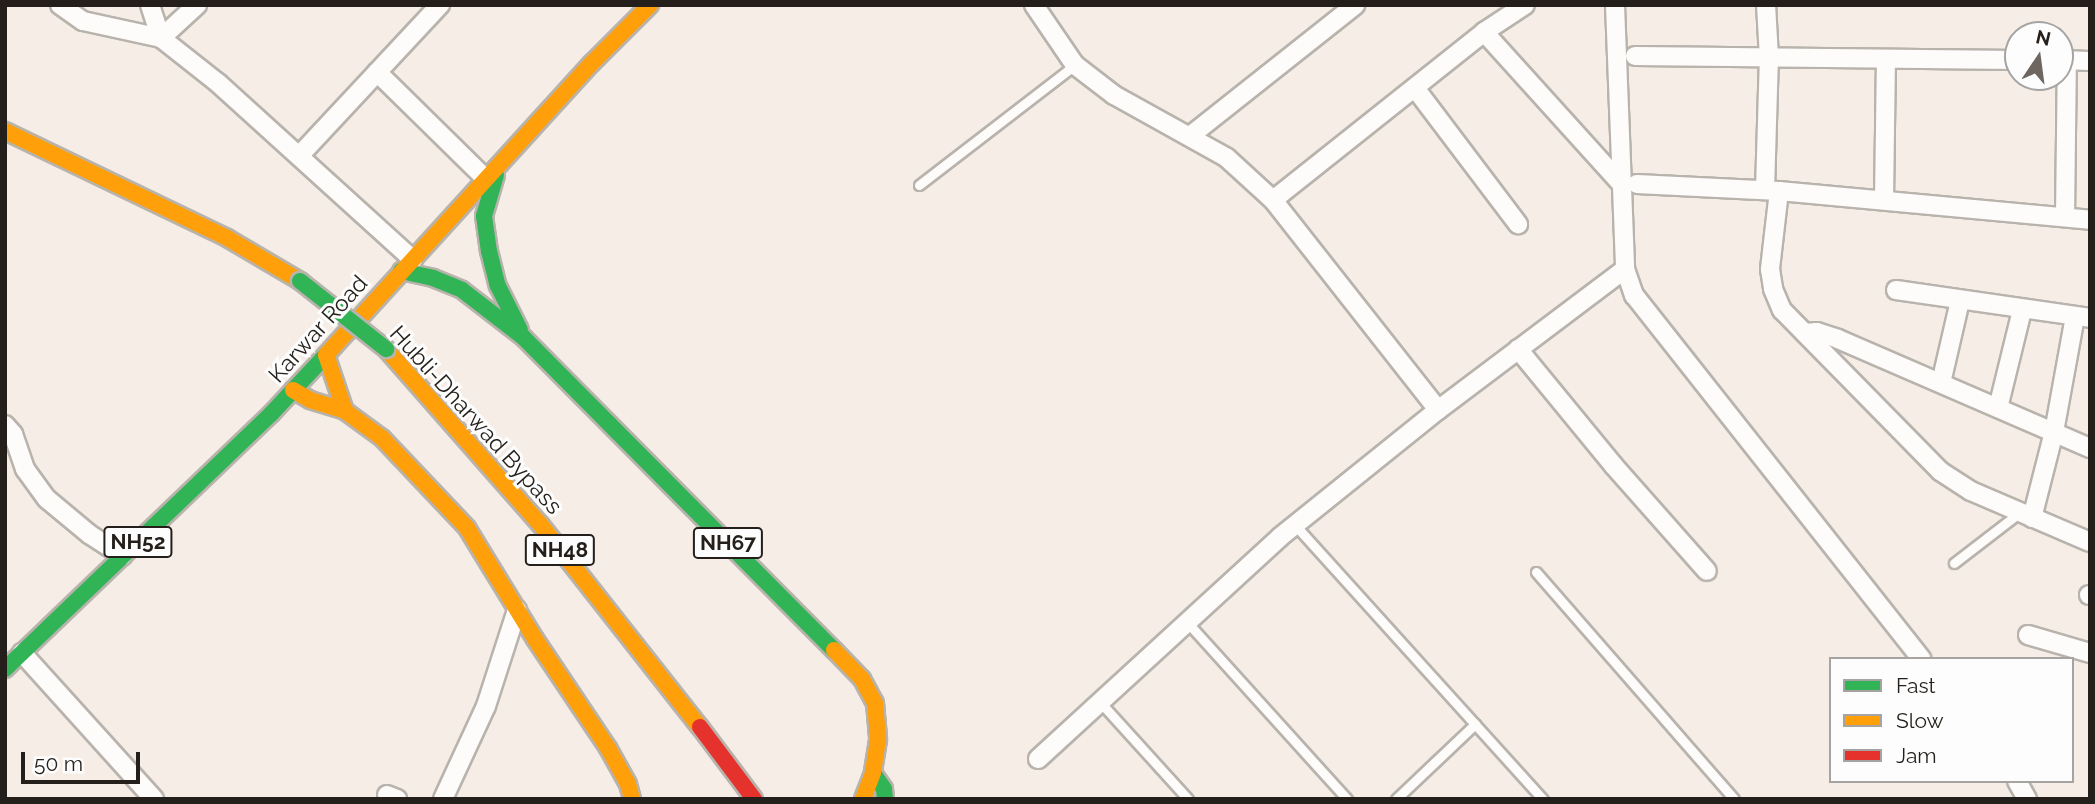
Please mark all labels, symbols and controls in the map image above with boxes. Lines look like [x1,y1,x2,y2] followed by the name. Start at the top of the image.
[2004,21,2074,91] north arrow
[2034,25,2053,50] text: N
[262,269,374,389] street label: Karwar Road
[384,320,568,520] street label: Hubli-Dharwad Bypass
[103,524,173,560] road number: NH52
[691,526,765,560] road number: NH67
[523,532,597,568] road number: NH48
[1829,657,2074,783] legend
[1896,673,1936,698] text: Fast
[1896,708,1944,733] text: Slow
[24,738,144,782] scale bar
[1896,743,1937,768] text: Jam
[34,751,83,776] text: 50 m

